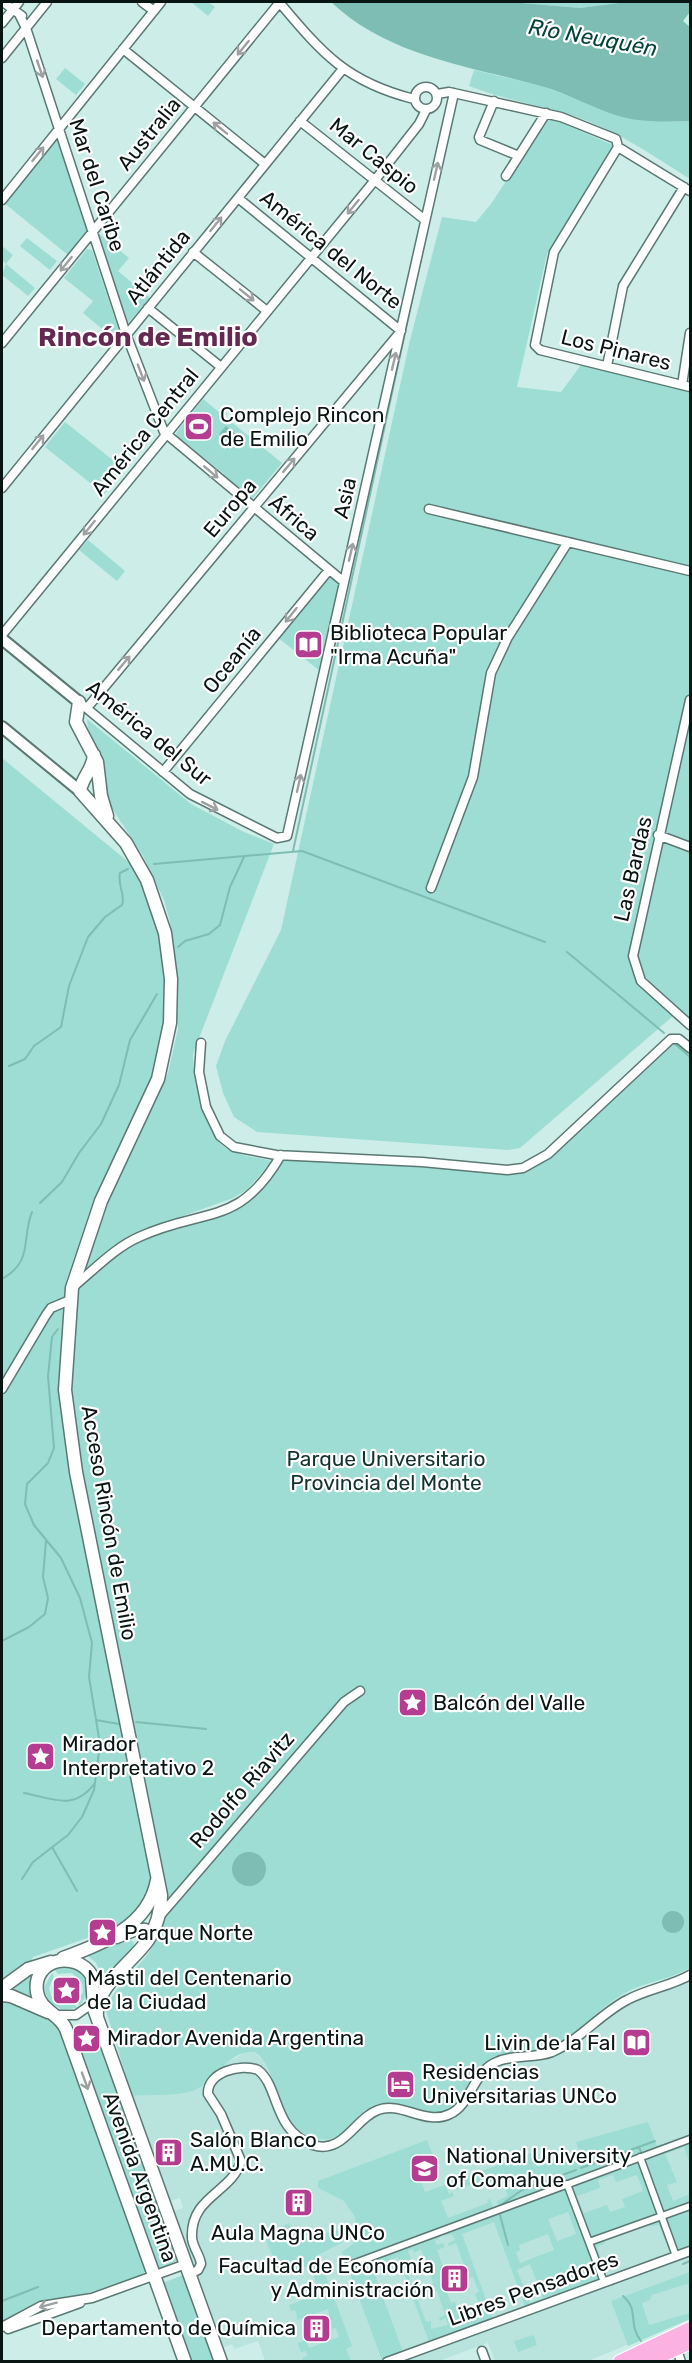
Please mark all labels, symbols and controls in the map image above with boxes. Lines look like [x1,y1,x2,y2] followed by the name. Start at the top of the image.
[526,13,660,62] water label: Río Neuquén
[236,40,249,56] one-way arrow
[35,59,46,78] one-way arrow
[112,92,186,175] street label: Australia
[325,112,424,199] street label: Mar Caspio
[64,115,131,254] street label: Mar del Caribe
[212,121,228,134] one-way arrow
[32,146,45,162] one-way arrow
[431,162,442,181] one-way arrow
[255,185,407,314] street label: América del Norte
[347,198,360,214] one-way arrow
[210,216,223,232] one-way arrow
[120,224,195,309] street label: Atlántida
[60,256,73,272] one-way arrow
[238,288,254,301] one-way arrow
[38,321,258,353] district label: Rincón de Emilio
[558,324,674,375] street label: Los Pinares
[389,352,400,372] one-way arrow
[86,363,204,501] street label: América Central
[136,363,147,382] one-way arrow
[220,402,385,451] place label: Complejo Rincon de Emilio
[183,411,215,443] sports icon: Complejo Rincon de Emilio
[32,434,45,450] one-way arrow
[282,458,296,473] one-way arrow
[202,465,218,478] one-way arrow
[198,473,261,542] street label: Europa
[328,475,361,521] street label: Asia
[264,489,325,546] street label: África
[82,520,95,536] one-way arrow
[346,542,357,562] one-way arrow
[285,607,298,623] one-way arrow
[330,620,507,669] place label: Biblioteca Popular "Irma Acuña"
[197,621,266,698] street label: Oceanía
[293,629,325,661] library icon: Biblioteca Popular "Irma Acuña"
[117,656,131,671] one-way arrow
[82,674,217,791] street label: América del Sur
[294,774,305,793] one-way arrow
[201,801,219,812] one-way arrow
[608,814,657,924] street label: Las Bardas
[77,1404,142,1642] street label: Acceso Rincón de Emilio
[287,1446,485,1495] park label: Parque Universitario Provincia del Monte
[396,1687,428,1719] place icon: Balcón del Valle
[433,1690,585,1715] place label: Balcón del Valle
[184,1726,299,1853] street label: Rodolfo Riavitz
[62,1731,214,1780] place label: Mirador Interpretativo 2
[25,1740,57,1772] place icon: Mirador Interpretativo 2
[87,1917,119,1949] place icon: Parque Norte
[124,1920,253,1945] place label: Parque Norte
[87,1965,292,2014] place label: Mástil del Centenario de la Ciudad
[50,1974,82,2006] place icon: Mástil del Centenario de la Ciudad
[70,2022,102,2054] place icon: Mirador Avenida Argentina
[107,2025,364,2050] place label: Mirador Avenida Argentina
[621,2027,653,2059] library icon: Livin de la FaI
[484,2030,616,2055] place label: Livin de la FaI
[422,2059,617,2108] place label: Residencias Universitarias UNCo
[385,2068,417,2100] hotel icon: Residencias Universitarias UNCo
[80,2071,91,2090] one-way arrow
[98,2088,183,2265] street label: Avenida Argentina
[190,2127,317,2176] place label: Salón Blanco A.MU.C.
[153,2136,185,2168] building icon: Salón Blanco A.MU.C.
[446,2143,632,2192] place label: National University of Comahue
[409,2152,441,2184] school or university icon: National University of Comahue
[282,2186,314,2218] building icon: Aula Magna UNCo
[211,2220,385,2245] place label: Aula Magna UNCo
[444,2246,622,2331] street label: Libres Pensadores
[218,2253,434,2302] place label: Facultad de Economía y Administración
[439,2262,471,2294] building icon: Facultad de Economía y Administración
[39,2300,58,2311] one-way arrow
[301,2312,333,2344] building icon: Departamento de Química
[41,2315,296,2340] place label: Departamento de Química

